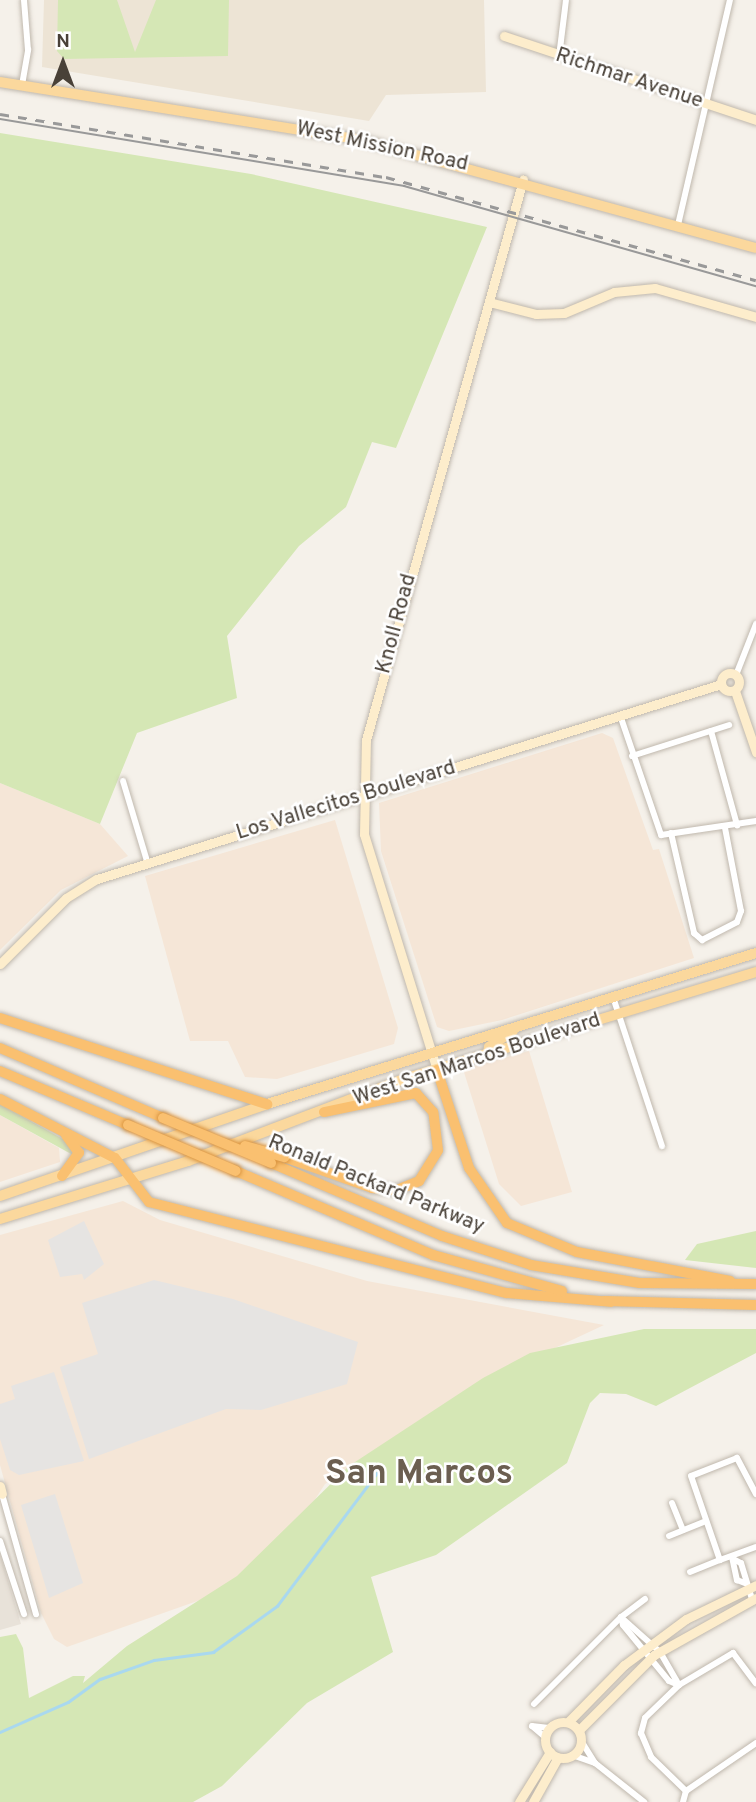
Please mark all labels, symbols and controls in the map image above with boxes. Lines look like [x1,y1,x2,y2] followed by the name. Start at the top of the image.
[28,28,98,98] north arrow
[56,30,70,54] text: N
[552,43,706,115] street label: Richmar Avenue
[294,116,470,178] street label: West Mission Road
[372,571,422,677] street label: Knoll Road
[233,756,459,846] street label: Los Vallecitos Boulevard
[350,1008,604,1112] street label: West San Marcos Boulevard
[264,1130,488,1240] street label: Ronald Packard Parkway
[325,1453,513,1495] district label: San Marcos

